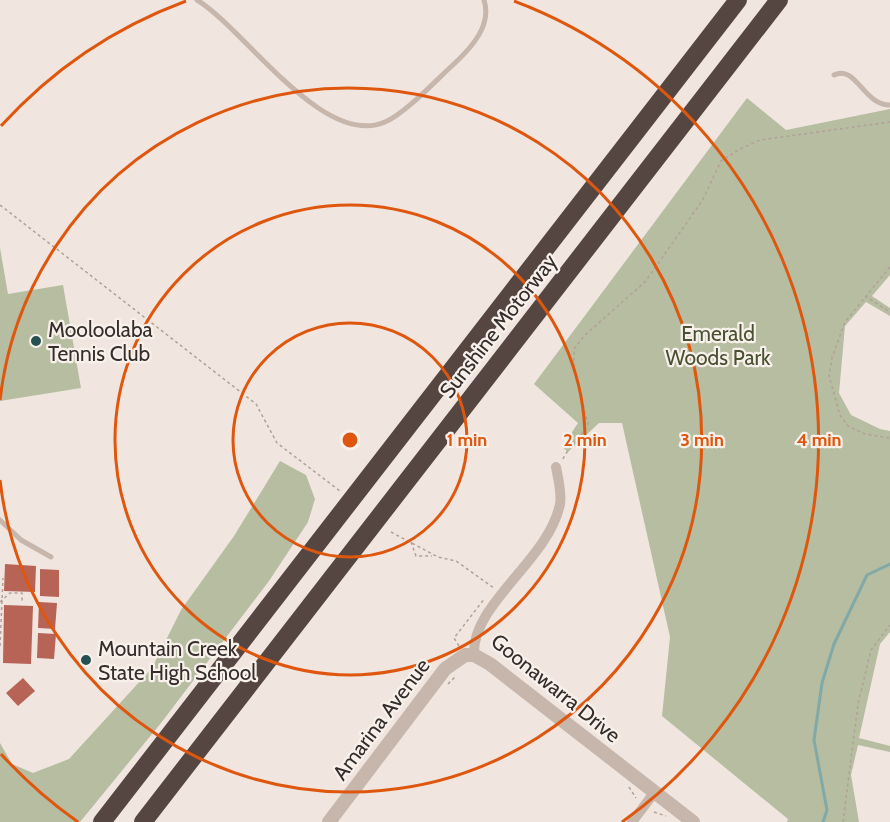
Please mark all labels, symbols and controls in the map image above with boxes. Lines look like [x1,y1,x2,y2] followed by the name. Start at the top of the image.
[434,249,562,403] street label: Sunshine Motorway
[48,317,153,366] place label: Mooloolaba Tennis Club
[665,321,771,370] park label: Emerald Woods Park
[29,334,43,348] marker: Mooloolaba Tennis Club
[447,429,487,451] text: 1 min
[563,429,607,451] text: 2 min
[680,429,724,451] text: 3 min
[796,429,842,451] text: 4 min
[340,430,360,450] centre of rings
[486,628,626,748] street label: Goonawarra Drive
[98,636,256,685] place label: Mountain Creek State High School
[79,653,93,667] marker: Mountain Creek State High School
[327,653,435,785] street label: Amarina Avenue

